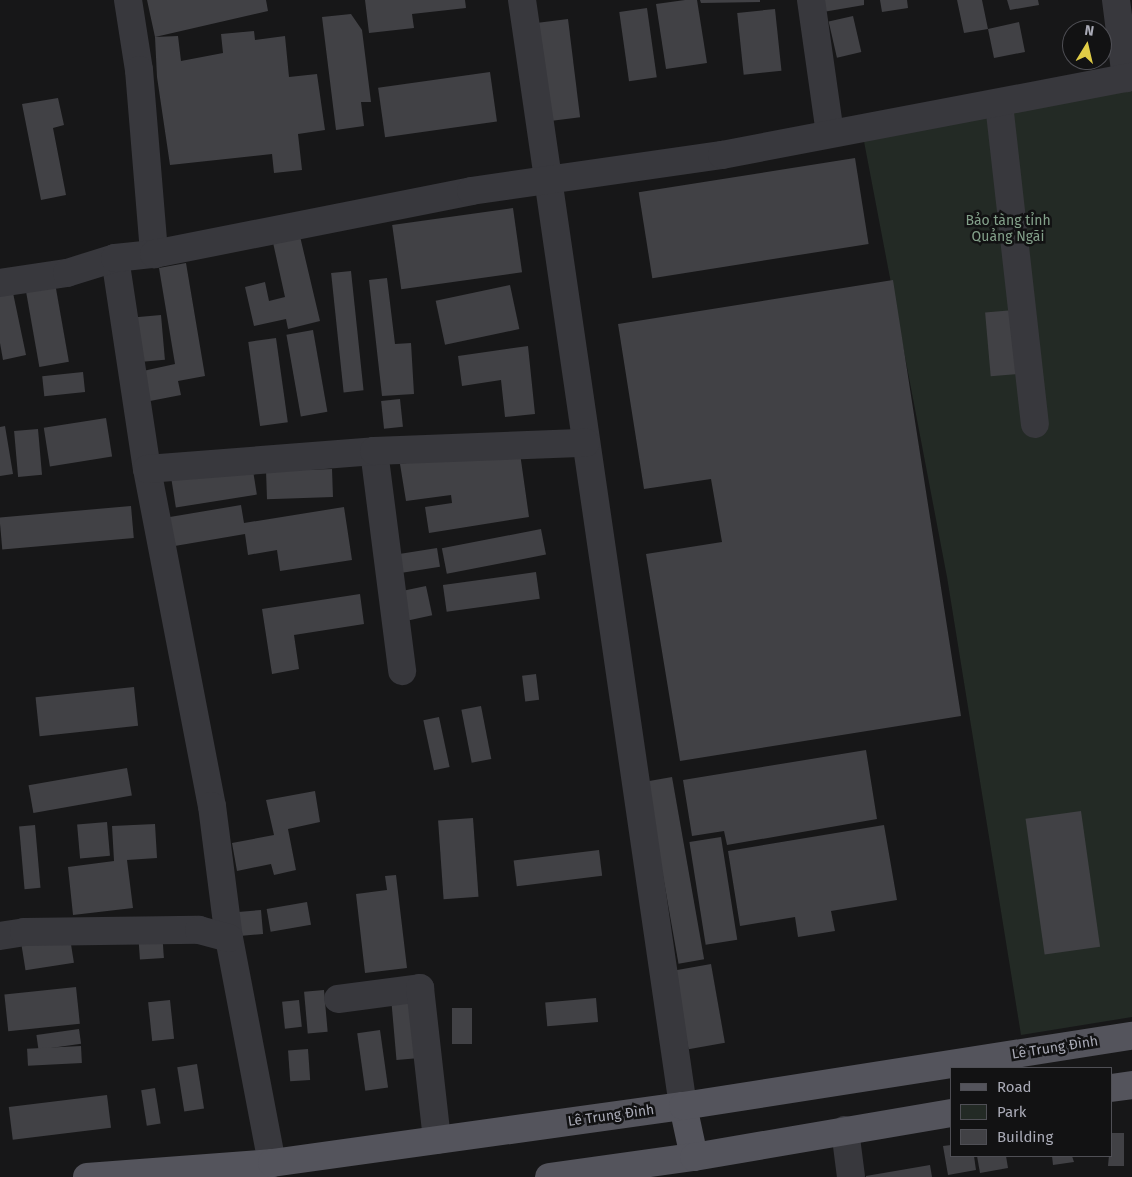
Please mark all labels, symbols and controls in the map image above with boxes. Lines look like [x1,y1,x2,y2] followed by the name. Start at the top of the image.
[1062,20,1112,70] north arrow
[1083,22,1095,40] text: N
[965,213,1051,246] park label: Bảo tàng tỉnh Quảng Ngãi
[1011,1033,1099,1063] street label: Lê Trung Đình
[950,1067,1112,1157] legend
[997,1078,1032,1096] text: Road
[567,1102,655,1130] street label: Lê Trung Đình
[997,1103,1027,1121] text: Park
[997,1128,1053,1146] text: Building

